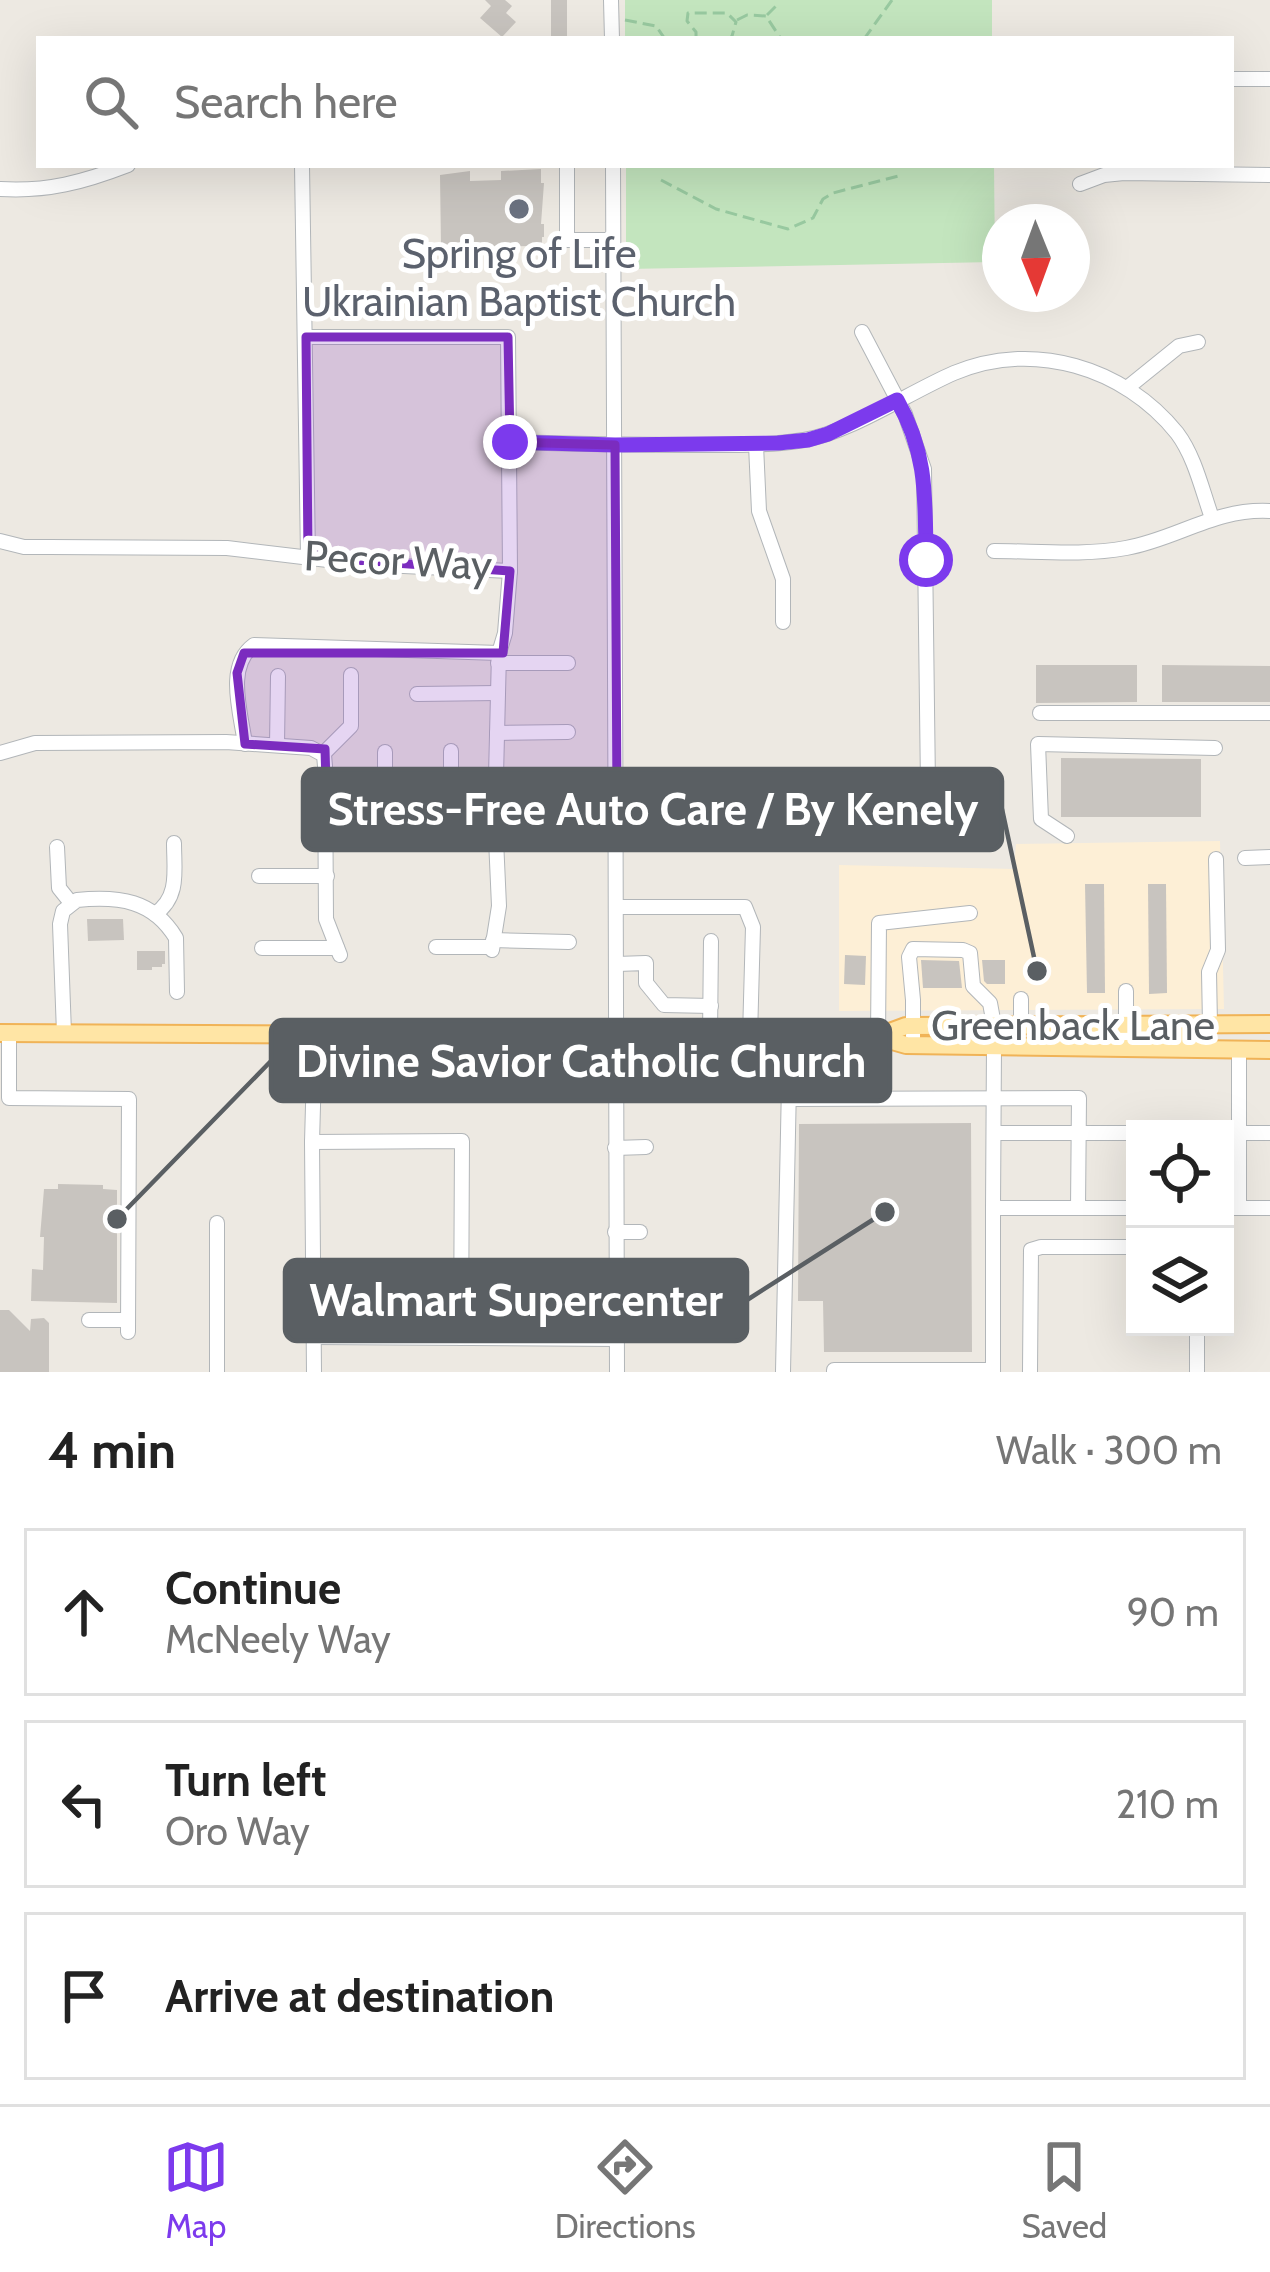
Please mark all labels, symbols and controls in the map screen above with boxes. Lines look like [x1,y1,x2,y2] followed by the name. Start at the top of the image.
[36,36,1234,168] search box
[78,69,144,135] icon: search
[174,75,398,129] text: Search here
[506,196,532,222] marker: Spring of Life Ukrainian Baptist Church
[982,204,1090,312] north arrow
[302,227,736,327] place label: Spring of Life Ukrainian Baptist Church
[483,415,537,469] route end
[303,529,493,591] street label: Pecor Way
[899,533,953,587] route start
[303,769,1002,850] callout: Stress-Free Auto Care / By Kenely
[328,782,979,836] text: Stress-Free Auto Care / By Kenely
[931,999,1215,1051] street label: Greenback Lane
[271,1020,890,1101] callout: Divine Savior Catholic Church
[296,1034,866,1088] text: Divine Savior Catholic Church
[1126,1120,1234,1336] map controls
[1126,1120,1234,1228] button: locate
[1126,1228,1234,1336] button: layers
[285,1260,747,1341] callout: Walmart Supercenter
[309,1273,723,1327] text: Walmart Supercenter
[48,1419,176,1481] text: 4 min
[996,1426,1222,1474] text: Walk · 300 m
[165,1561,341,1615] text: Continue
[51,1579,117,1645] icon: ahead
[1127,1588,1219,1636] text: 90 m
[165,1615,391,1663] text: McNeely Way
[165,1753,327,1807] text: Turn left
[51,1771,117,1837] icon: left
[1116,1780,1219,1828] text: 210 m
[165,1807,310,1855] text: Oro Way
[51,1963,117,2029] icon: arrive
[165,1969,554,2023] text: Arrive at destination
[163,2134,229,2246] tab: Map
[555,2134,696,2246] tab: Directions
[1021,2134,1107,2246] tab: Saved

